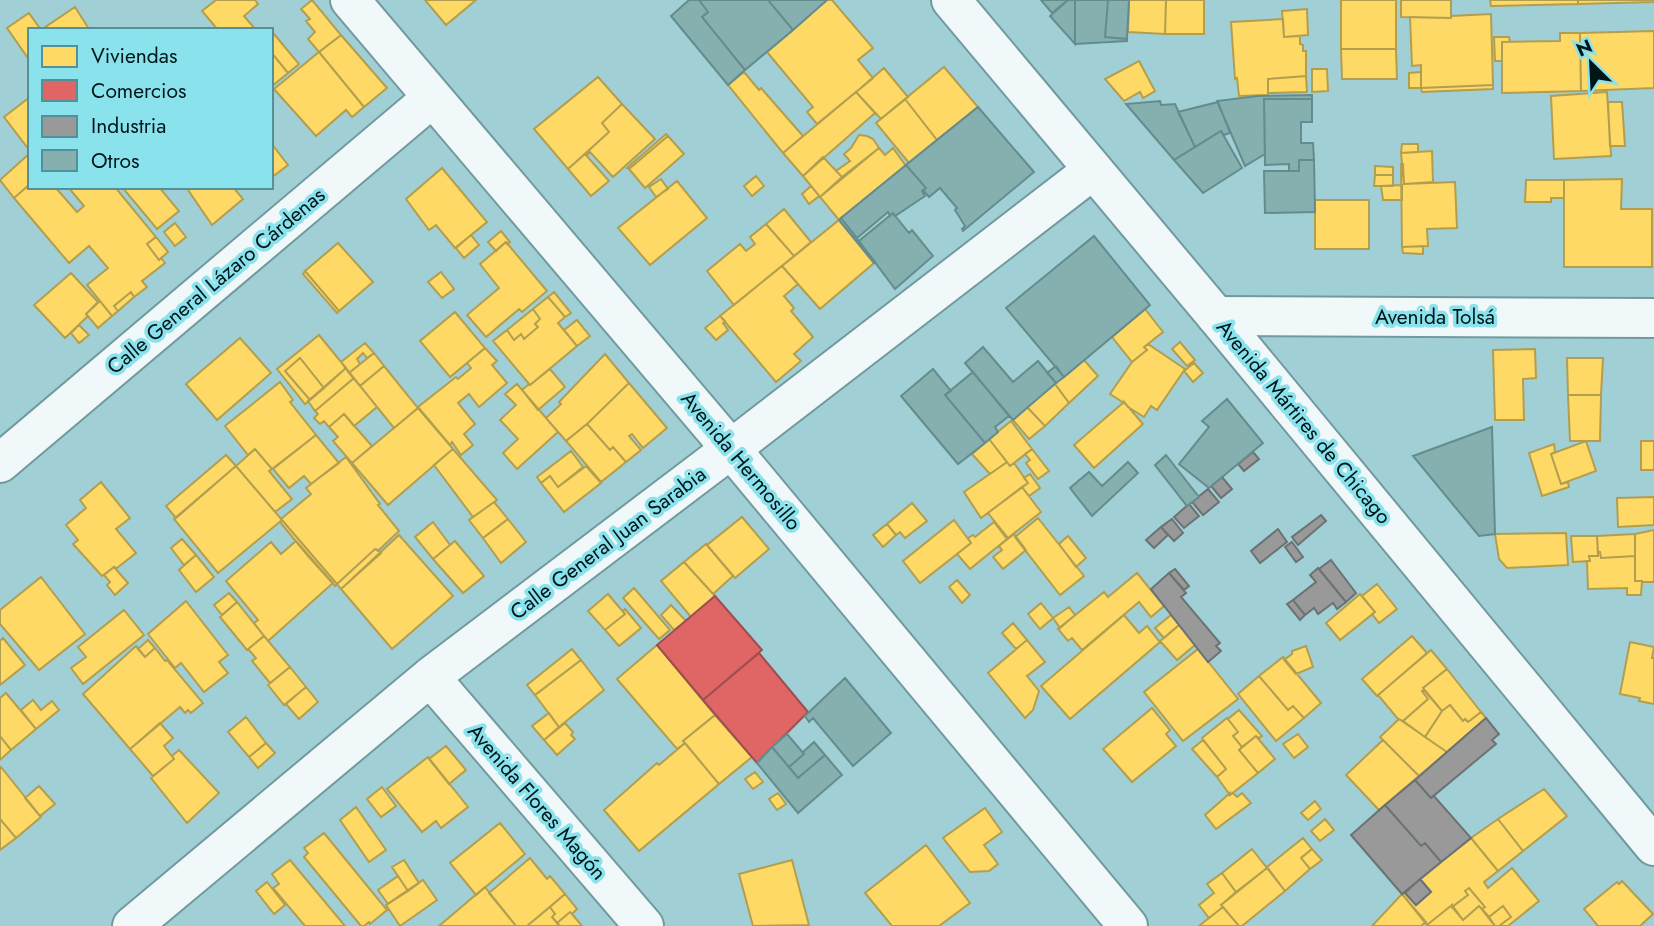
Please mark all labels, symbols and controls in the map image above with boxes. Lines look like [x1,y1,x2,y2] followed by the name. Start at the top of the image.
[28,28,273,189] legend
[1556,28,1626,98] north arrow
[1572,33,1597,63] text: N
[91,41,177,71] text: Viviendas
[91,76,186,106] text: Comercios
[91,111,166,141] text: Industria
[91,146,139,176] text: Otros
[100,181,332,381] street label: Calle General Lázaro Cárdenas
[1375,302,1495,332] street label: Avenida Tolsá
[1209,313,1399,531] street label: Avenida Mártires de Chicago
[674,385,808,537] street label: Avenida Hermosillo
[504,459,712,627] street label: Calle General Juan Sarabia
[461,717,613,887] street label: Avenida Flores Magón

